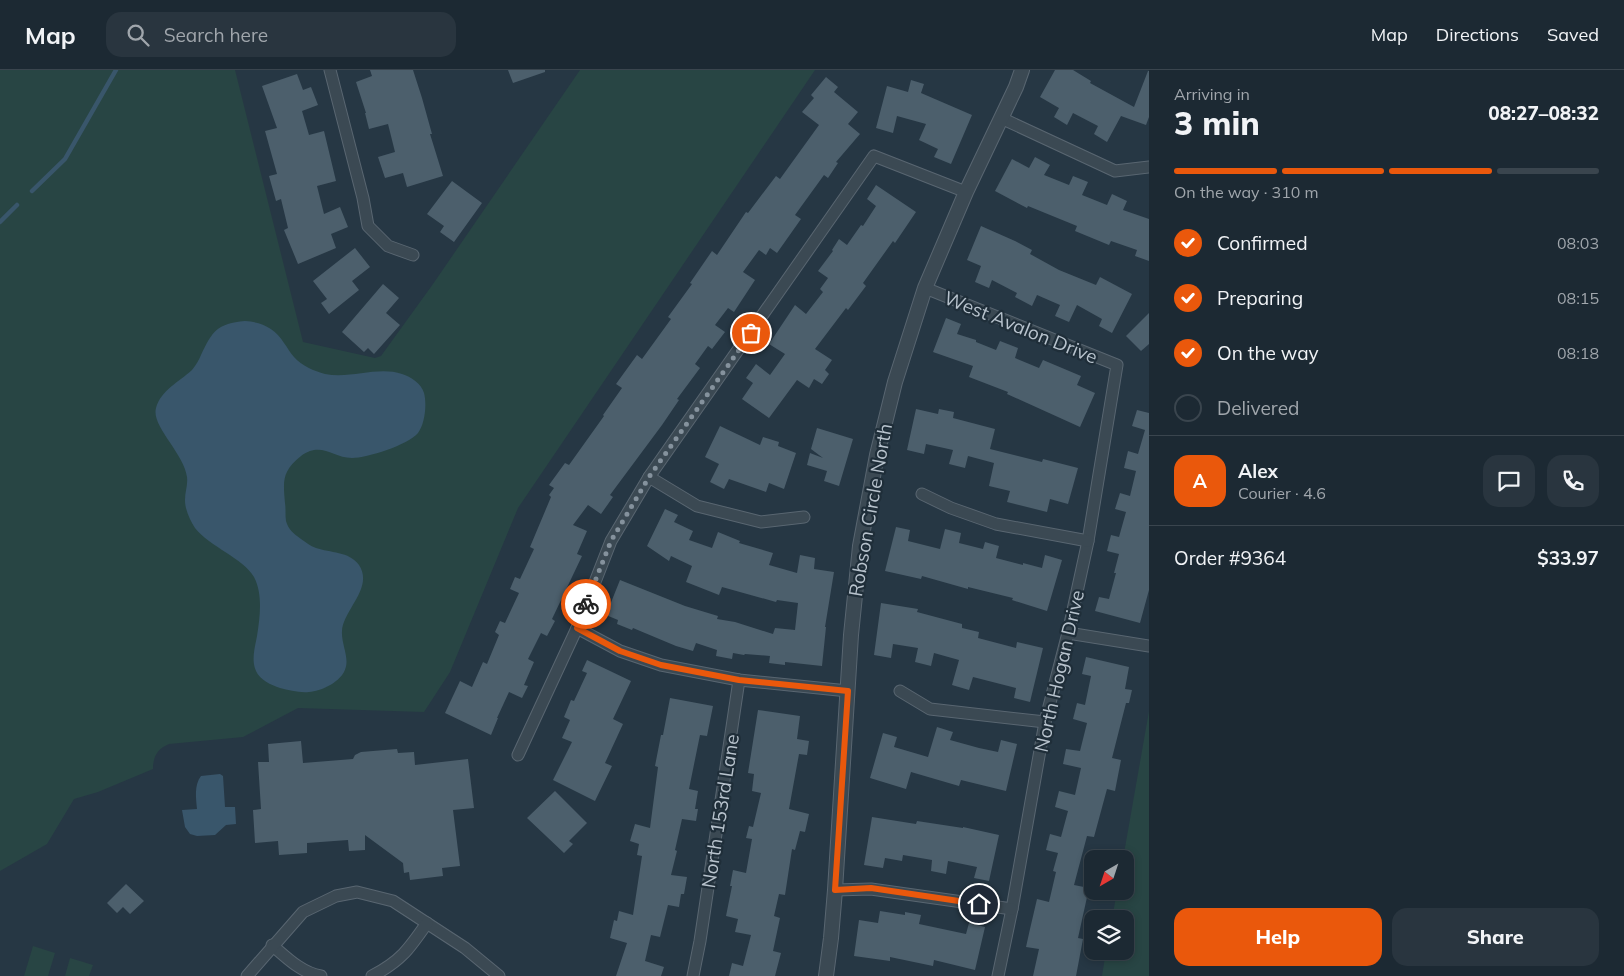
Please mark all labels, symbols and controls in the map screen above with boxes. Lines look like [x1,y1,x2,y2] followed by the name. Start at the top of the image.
[106,12,456,57] search box
[25,20,76,50] text: Map
[124,21,152,49] icon: search
[164,23,268,47] text: Search here
[1371,23,1408,46] text: Map
[1436,23,1519,46] text: Directions
[1547,23,1599,46] text: Saved
[1174,84,1250,104] text: Arriving in
[1488,101,1599,125] text: 08:27–08:32
[1174,103,1260,143] text: 3 min
[1174,182,1319,202] text: On the way · 310 m
[1174,229,1202,257] icon: check
[1217,231,1308,255] text: Confirmed
[1557,233,1599,253] text: 08:03
[1174,284,1202,312] icon: check
[941,285,1101,369] street label: West Avalon Drive
[1217,286,1303,310] text: Preparing
[1557,288,1599,308] text: 08:15
[730,312,772,354] pin
[737,319,765,347] icon: bag
[1174,339,1202,367] icon: check
[1217,341,1319,365] text: On the way
[1557,343,1599,363] text: 08:18
[1217,396,1299,420] text: Delivered
[843,422,897,598] street label: Robson Circle North
[1483,455,1535,507] button: chat
[1547,455,1599,507] button: phone
[1238,459,1278,483] text: Alex
[1193,469,1207,493] text: A
[1238,483,1326,503] text: Courier · 4.6
[1174,546,1286,570] text: Order #9364
[1537,546,1599,570] text: $33.97
[561,579,611,629] courier
[1029,588,1089,754] street label: North Hogan Drive
[572,590,600,618] icon: bike
[696,732,744,890] street label: North 153rd Lane
[1084,850,1134,900] north arrow
[1084,850,1134,960] map controls
[958,883,1000,925] pin
[965,890,993,918] icon: home
[1174,908,1382,966] button: Help
[1392,908,1599,966] button: Share
[1084,910,1134,960] button: layers

